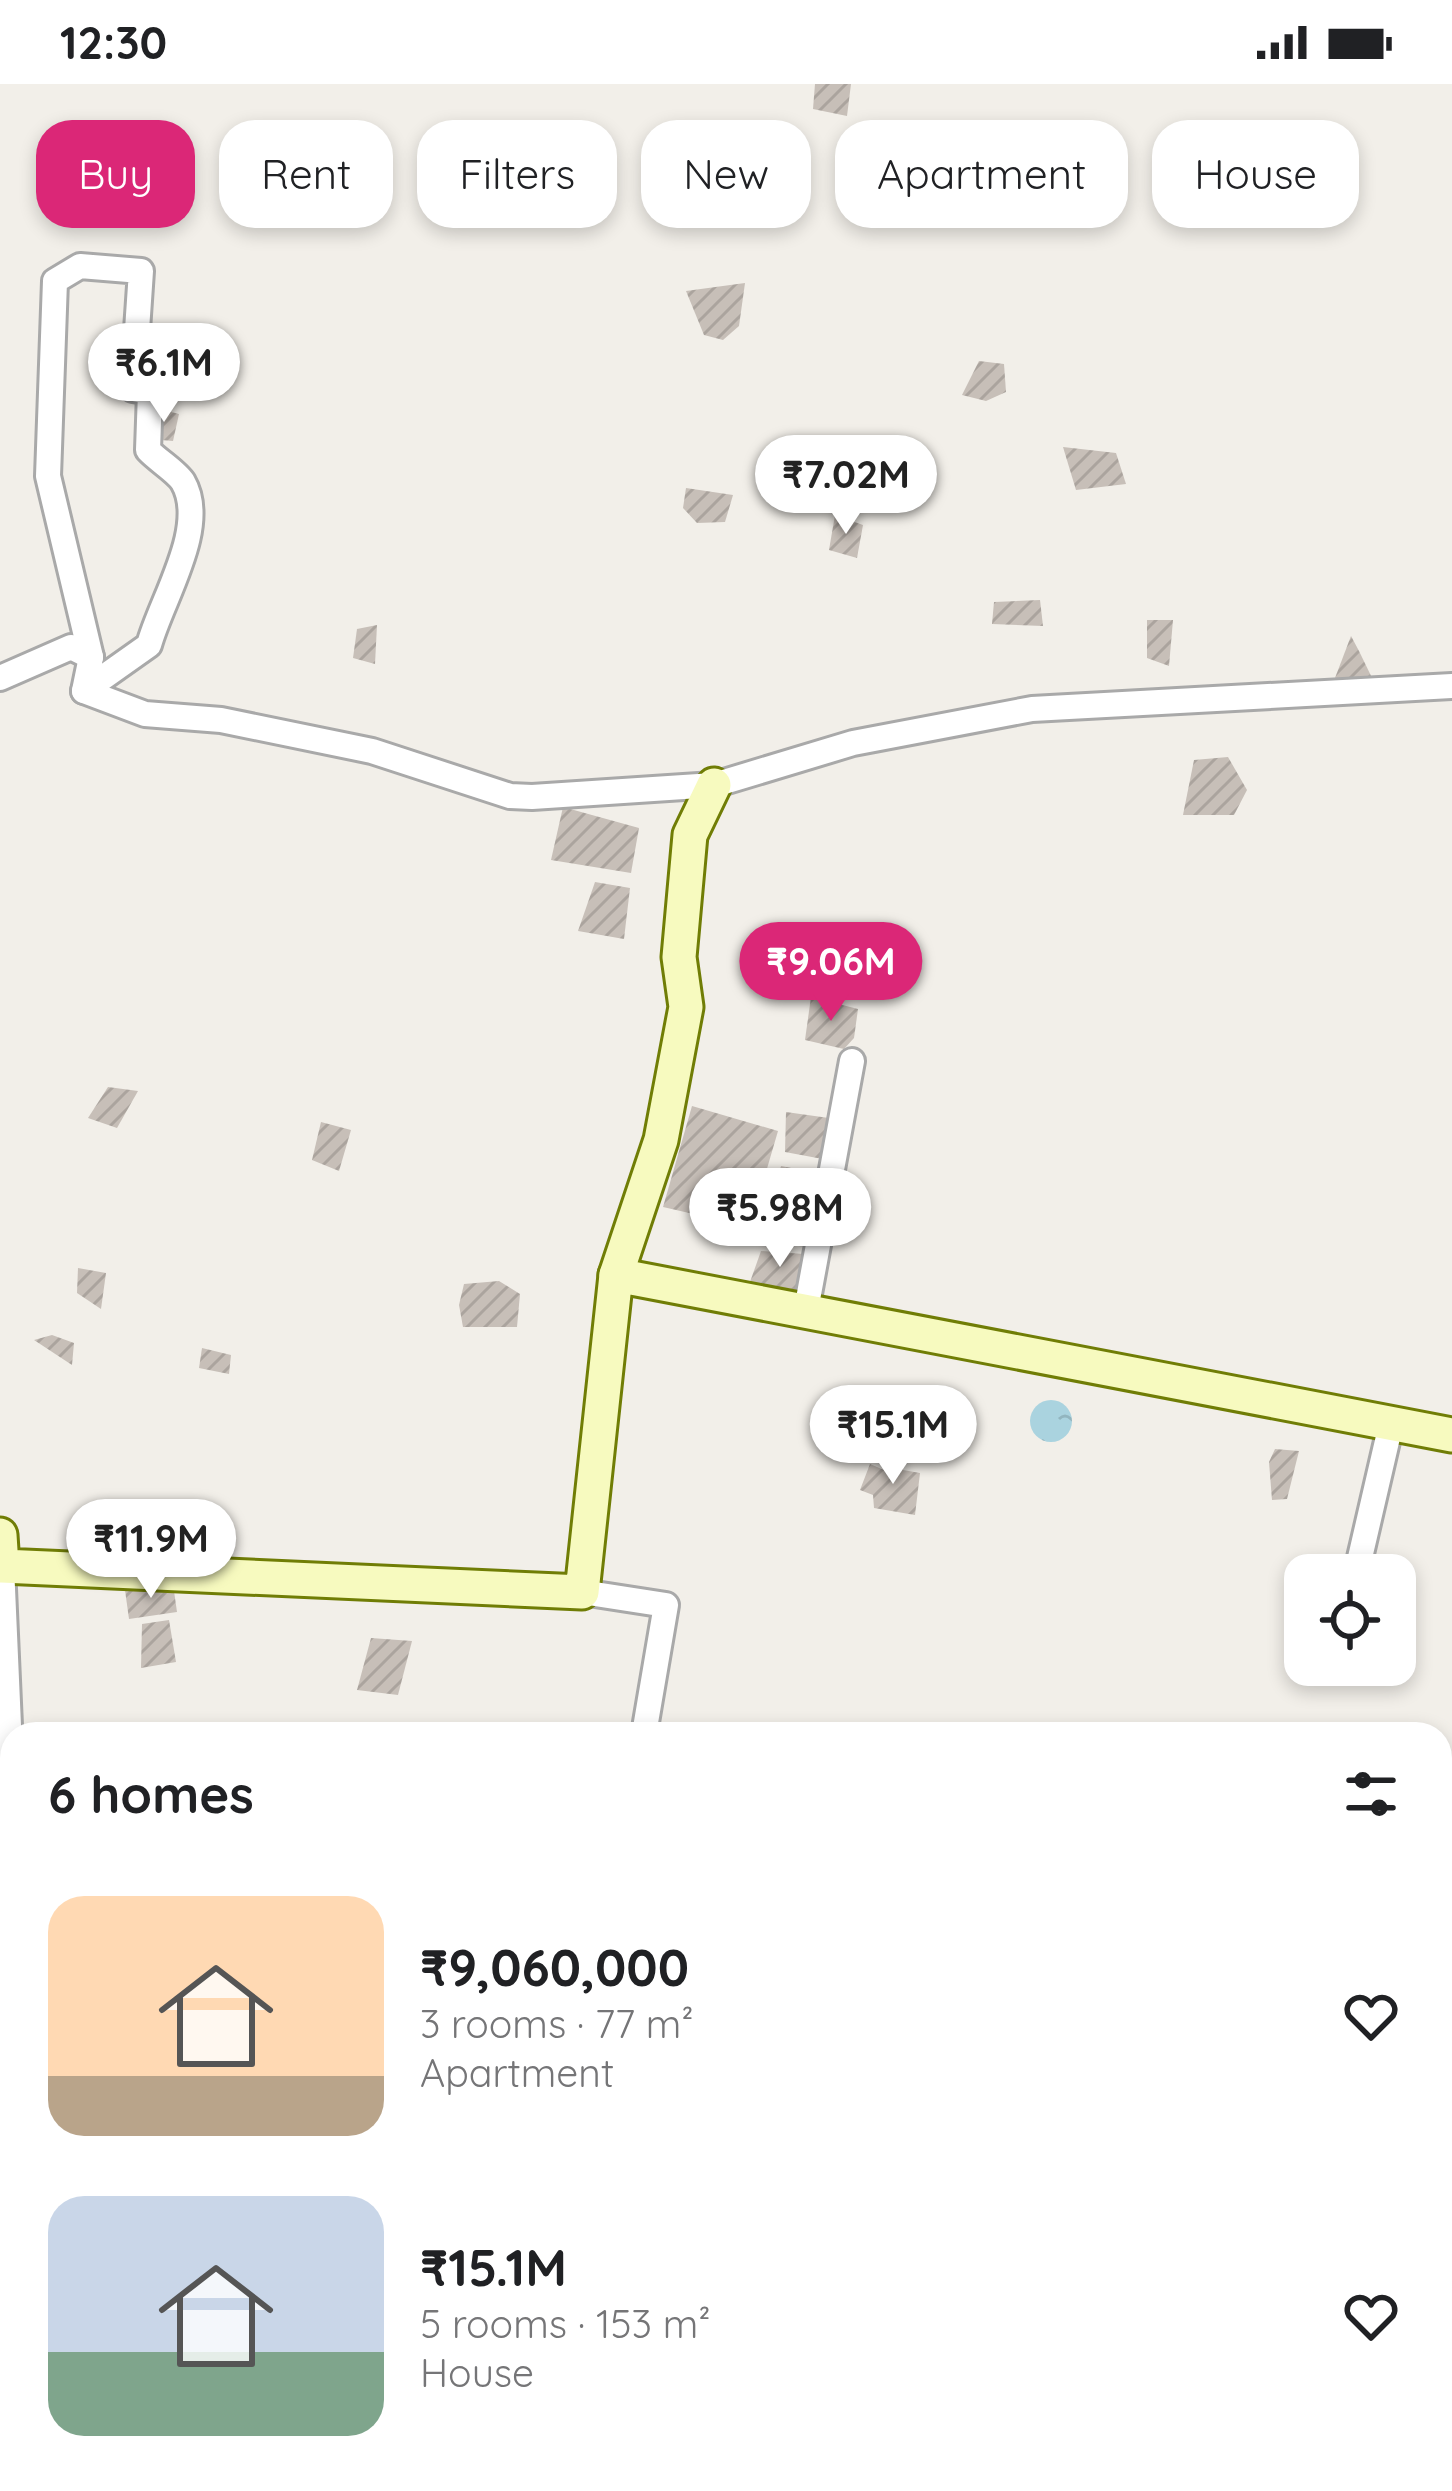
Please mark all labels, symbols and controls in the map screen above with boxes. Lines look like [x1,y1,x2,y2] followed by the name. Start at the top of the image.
[60,14,167,70] text: 12:30
[36,120,195,228] chip: Buy
[219,120,393,228] chip: Rent
[417,120,617,228] chip: Filters
[641,120,811,228] chip: New
[835,120,1128,228] chip: Apartment
[1152,120,1359,228] chip: House
[80,323,248,425] pin: ₹6.1M
[115,337,213,386] text: ₹6.1M
[748,435,944,537] pin: ₹7.02M
[782,449,910,498] text: ₹7.02M
[733,922,929,1024] pin: ₹9.06M
[766,936,896,985] text: ₹9.06M
[682,1168,878,1270] pin: ₹5.98M
[716,1182,844,1231] text: ₹5.98M
[795,1385,991,1487] pin: ₹15.1M
[837,1399,949,1448] text: ₹15.1M
[53,1499,249,1601] pin: ₹11.9M
[93,1513,209,1562] text: ₹11.9M
[1284,1554,1416,1686] map controls
[1284,1554,1416,1686] button: locate
[1338,1761,1404,1827] icon: filters
[48,1762,254,1826] text: 6 homes
[420,1935,689,1999] text: ₹9,060,000
[144,1944,288,2088] icon: home
[1338,1983,1404,2049] icon: heart
[420,1999,694,2048] text: 3 rooms · 77 m²
[420,2048,614,2097] text: Apartment
[420,2235,567,2299] text: ₹15.1M
[144,2244,288,2388] icon: home
[1338,2283,1404,2349] icon: heart
[420,2299,711,2348] text: 5 rooms · 153 m²
[420,2348,534,2397] text: House

